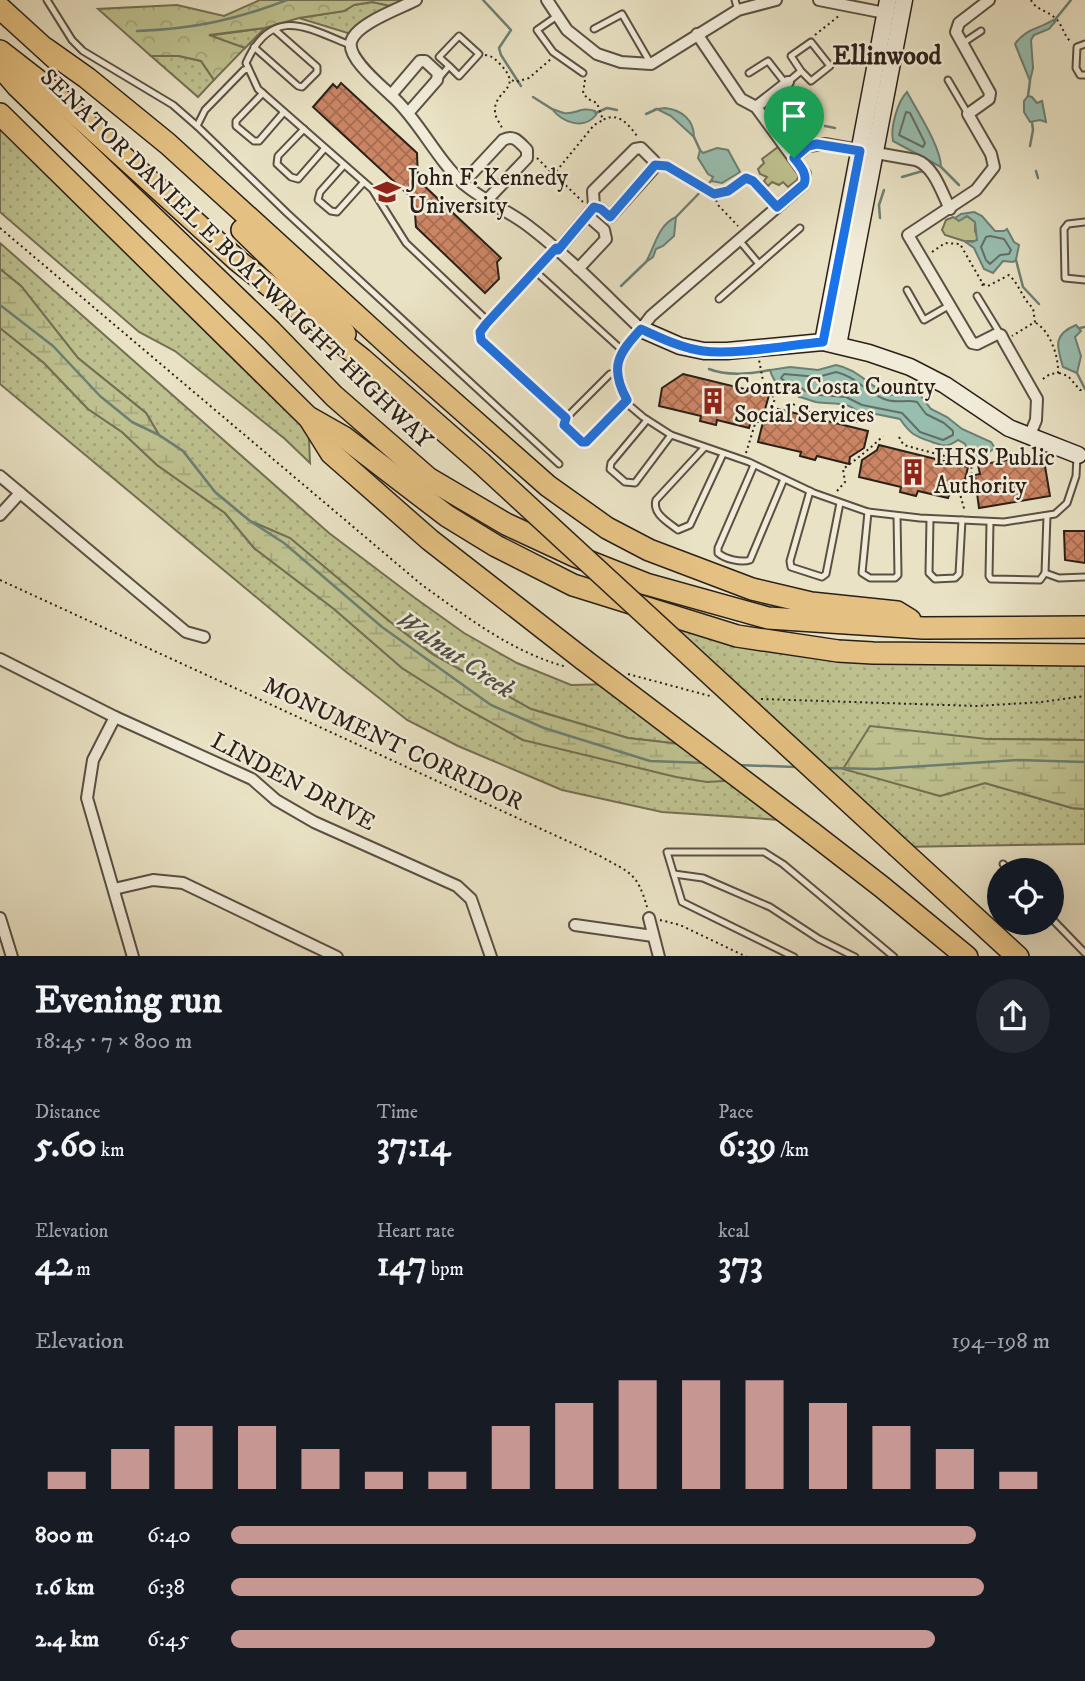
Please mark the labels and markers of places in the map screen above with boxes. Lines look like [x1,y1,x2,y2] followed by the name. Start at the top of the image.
[764,86,824,158] pin
[406,163,569,221] place label: John F. Kennedy University
[372,177,402,207] school or university icon: John F. Kennedy University
[734,372,936,430] place label: Contra Costa County Social Services
[698,386,728,416] building icon: Contra Costa County Social Services
[934,443,1055,501] place label: IHSS Public Authority
[898,457,928,487] building icon: IHSS Public Authority

